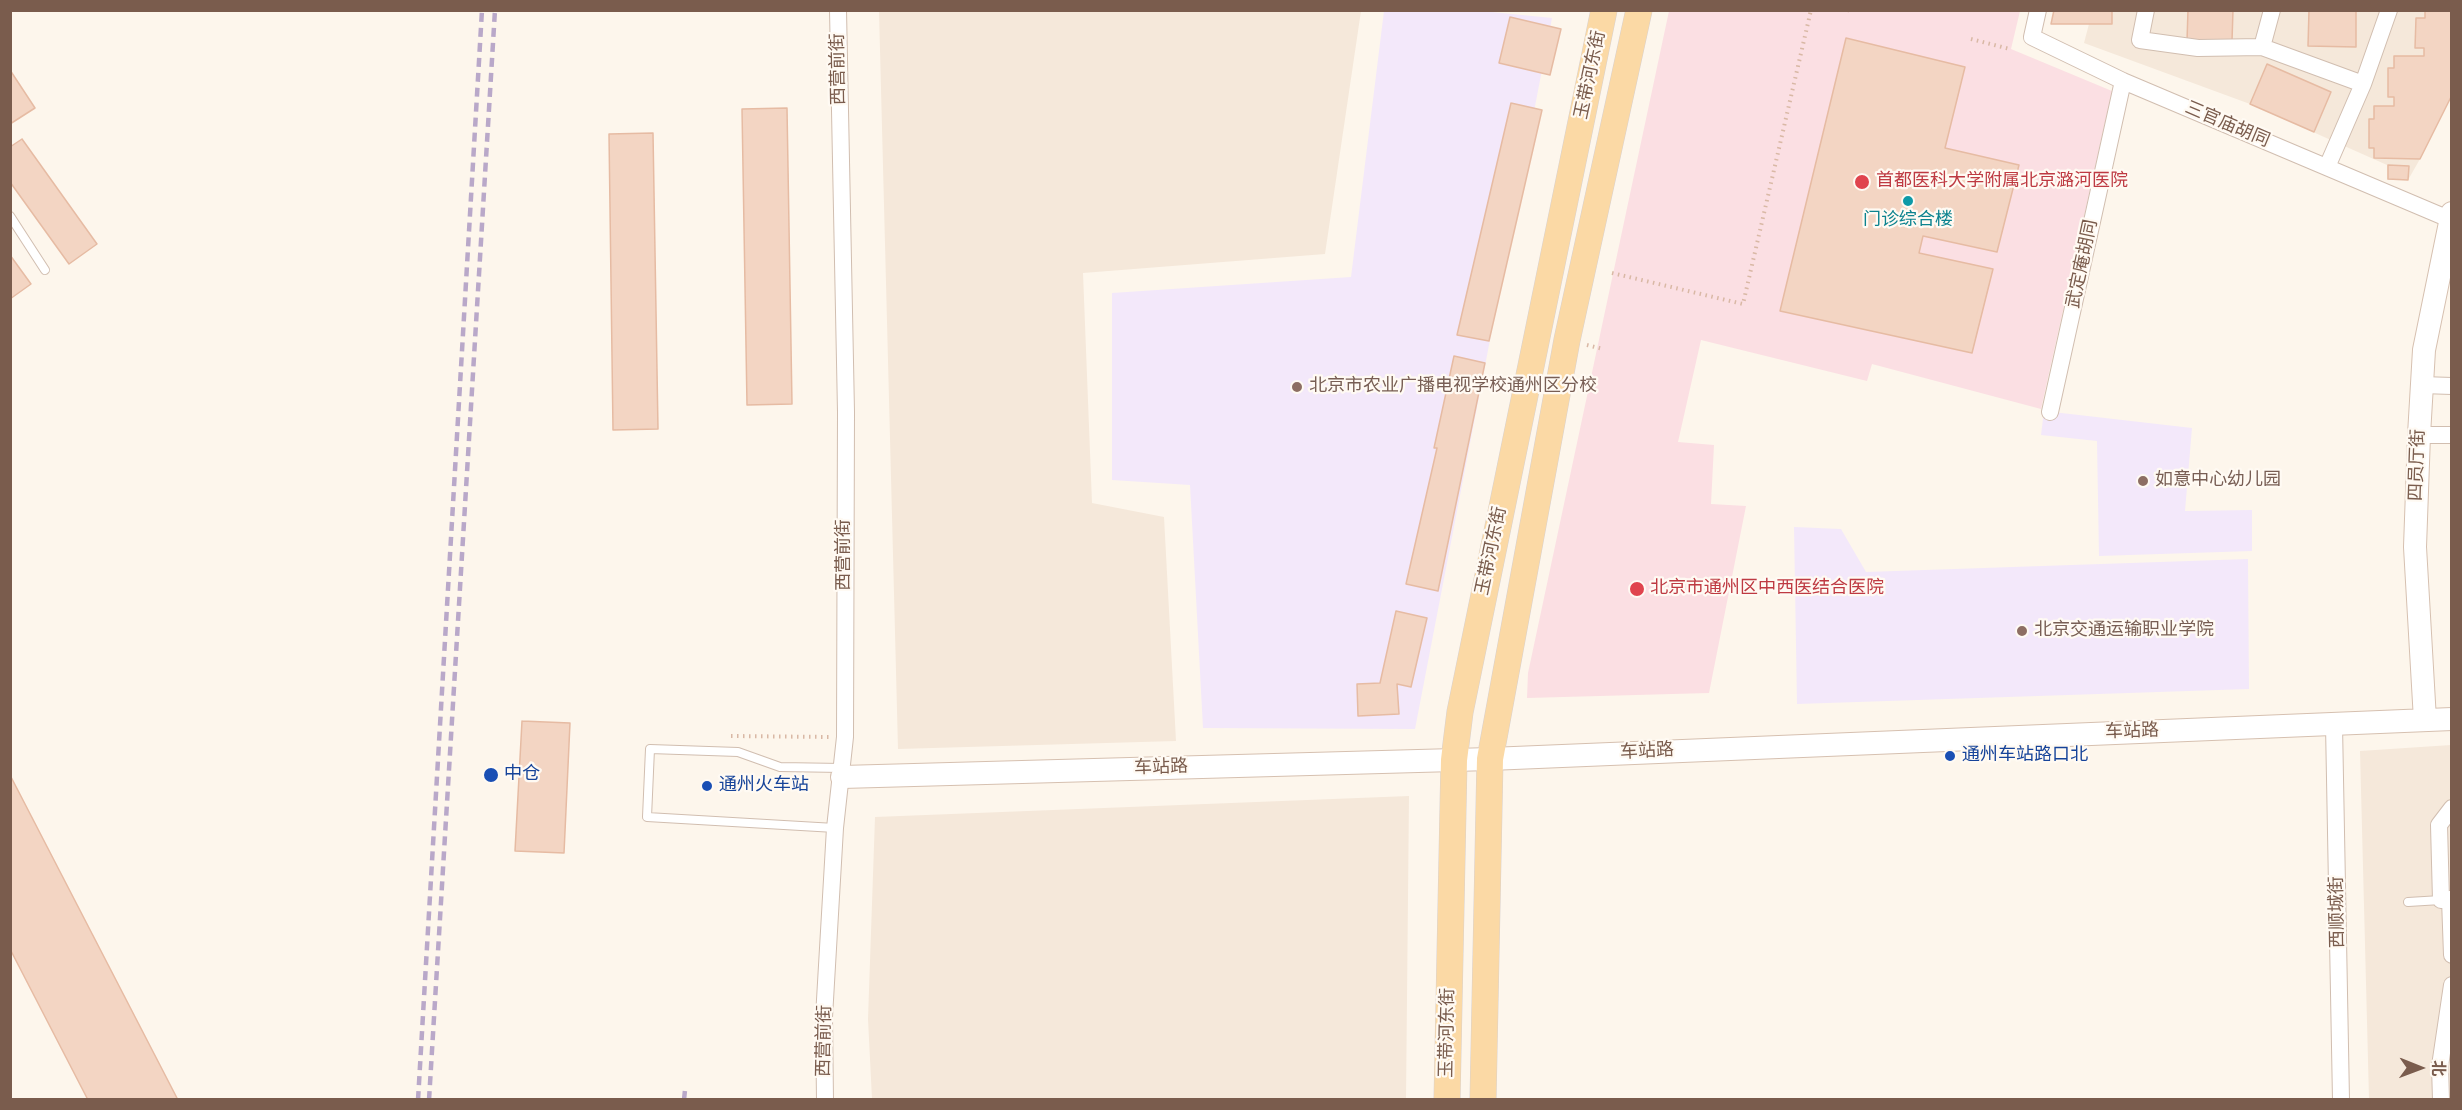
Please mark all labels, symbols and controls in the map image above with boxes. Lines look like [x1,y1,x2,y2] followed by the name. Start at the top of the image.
[1571,29,1611,121] street label: 玉带河东街
[828,33,850,105] street label: 西营前街
[2181,97,2273,153] street label: 三官庙胡同
[1876,171,2128,193] place label: 首都医科大学附属北京潞河医院
[1853,173,1871,191] marker: 首都医科大学附属北京潞河医院
[1901,194,1915,208] marker: 门诊综合楼
[1863,210,1953,232] place label: 门诊综合楼
[2063,218,2103,310] street label: 武定庵胡同
[1309,376,1597,398] place label: 北京市农业广播电视学校通州区分校
[1290,380,1304,394] marker: 北京市农业广播电视学校通州区分校
[2406,429,2430,501] street label: 四员厅街
[2155,470,2281,492] place label: 如意中心幼儿园
[2136,474,2150,488] marker: 如意中心幼儿园
[1472,505,1512,597] street label: 玉带河东街
[834,519,856,591] street label: 西营前街
[1650,578,1884,600] place label: 北京市通州区中西医结合医院
[1628,580,1646,598] marker: 北京市通州区中西医结合医院
[2034,620,2214,642] place label: 北京交通运输职业学院
[2015,624,2029,638] marker: 北京交通运输职业学院
[2105,720,2159,744] street label: 车站路
[1619,740,1675,764] street label: 车站路
[1962,745,2088,767] place label: 通州车站路口北
[1943,749,1957,763] marker: 通州车站路口北
[1134,756,1188,780] street label: 车站路
[504,764,540,786] place label: 中仓
[482,766,500,784] marker: 中仓
[719,775,809,797] place label: 通州火车站
[700,779,714,793] marker: 通州火车站
[2327,876,2349,948] street label: 西顺城街
[1436,988,1460,1078] street label: 玉带河东街
[814,1005,836,1077] street label: 西营前街
[2390,1038,2450,1098] north arrow
[2427,1060,2449,1077] text: 北

